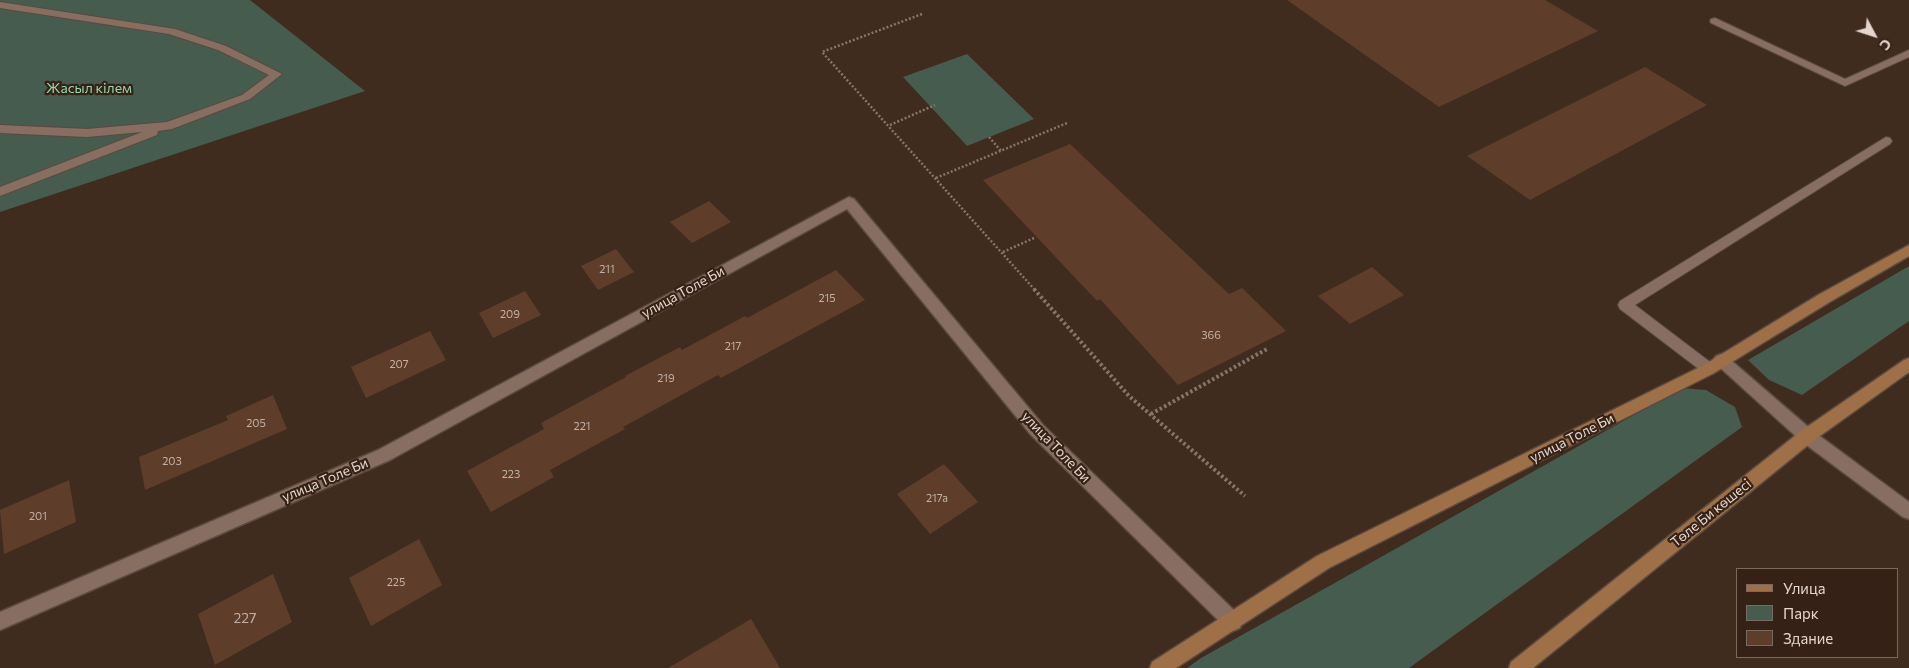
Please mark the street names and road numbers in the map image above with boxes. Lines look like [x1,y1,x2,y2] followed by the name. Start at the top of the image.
[639,262,727,322] street label: улица Толе Би
[1018,408,1094,486] street label: улица Толе Би
[1527,410,1617,466] street label: улица Толе Би
[279,454,371,506] street label: улица Толе Би
[1667,475,1755,551] street label: Төле Би көшесі

